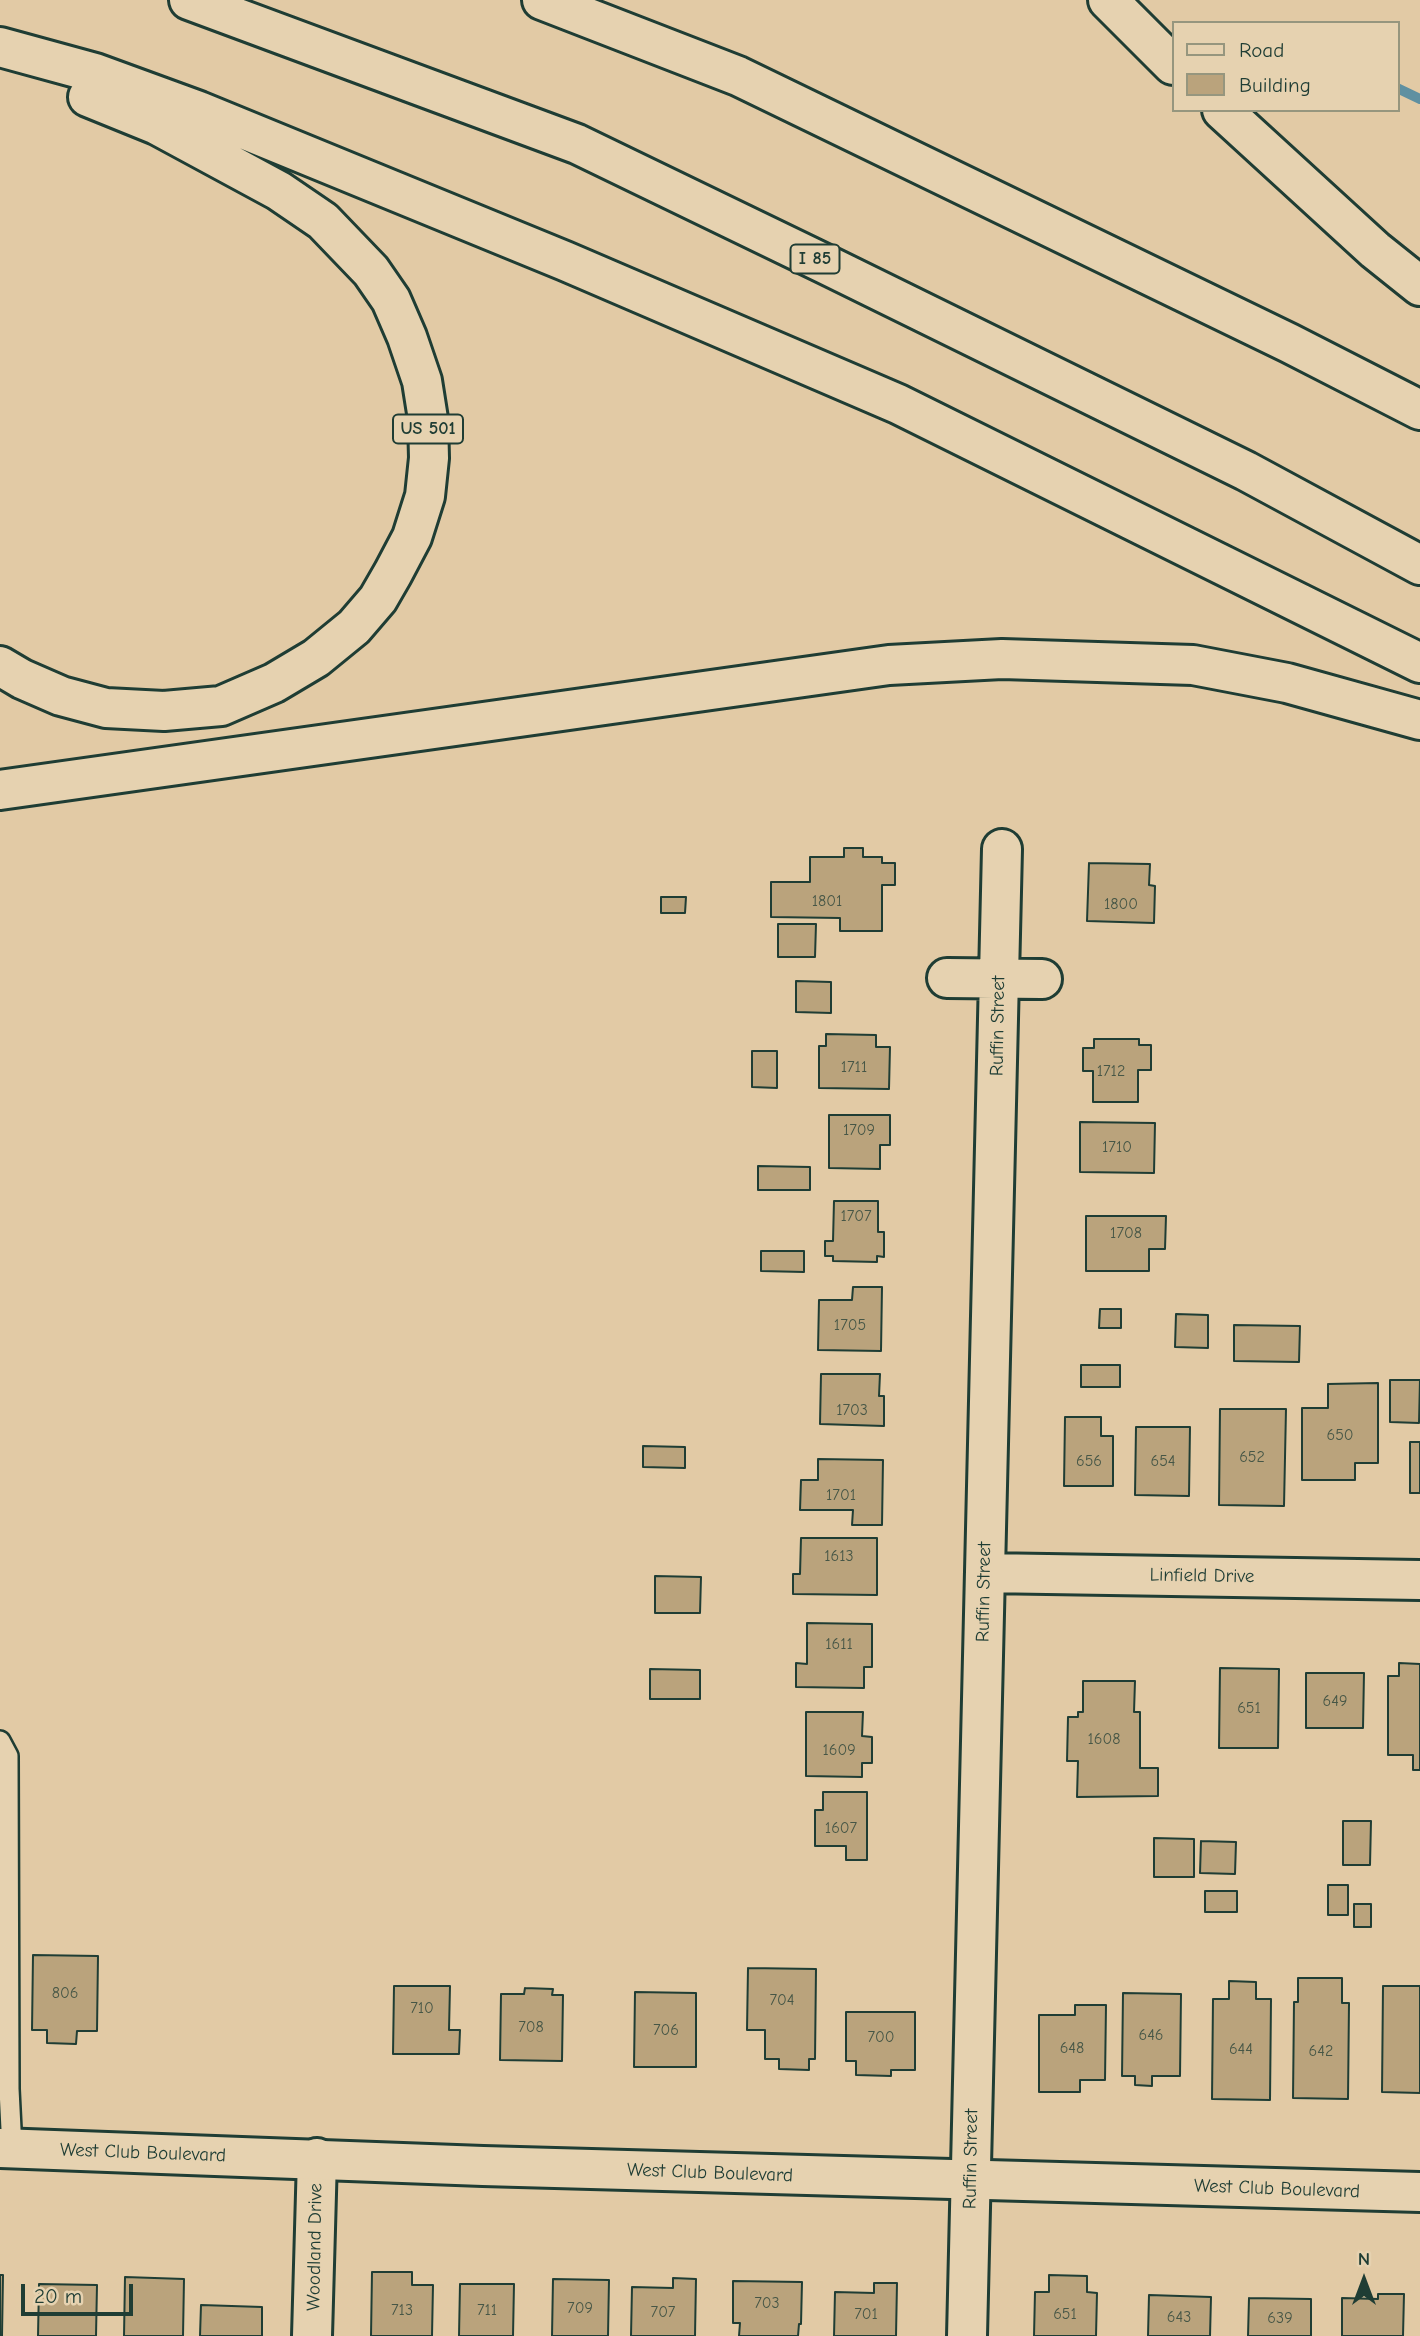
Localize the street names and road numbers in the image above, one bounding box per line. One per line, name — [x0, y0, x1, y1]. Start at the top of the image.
road number: I 85 — [790, 244, 840, 274]
road number: US 501 — [393, 414, 463, 444]
street label: Ruffin Street — [986, 976, 1010, 1076]
street label: Ruffin Street — [972, 1542, 996, 1642]
street label: Linfield Drive — [1149, 1564, 1255, 1588]
street label: Ruffin Street — [959, 2109, 983, 2209]
street label: West Club Boulevard — [60, 2139, 226, 2167]
street label: West Club Boulevard — [627, 2159, 793, 2187]
street label: West Club Boulevard — [1194, 2175, 1360, 2203]
street label: Woodland Drive — [302, 2183, 328, 2311]

